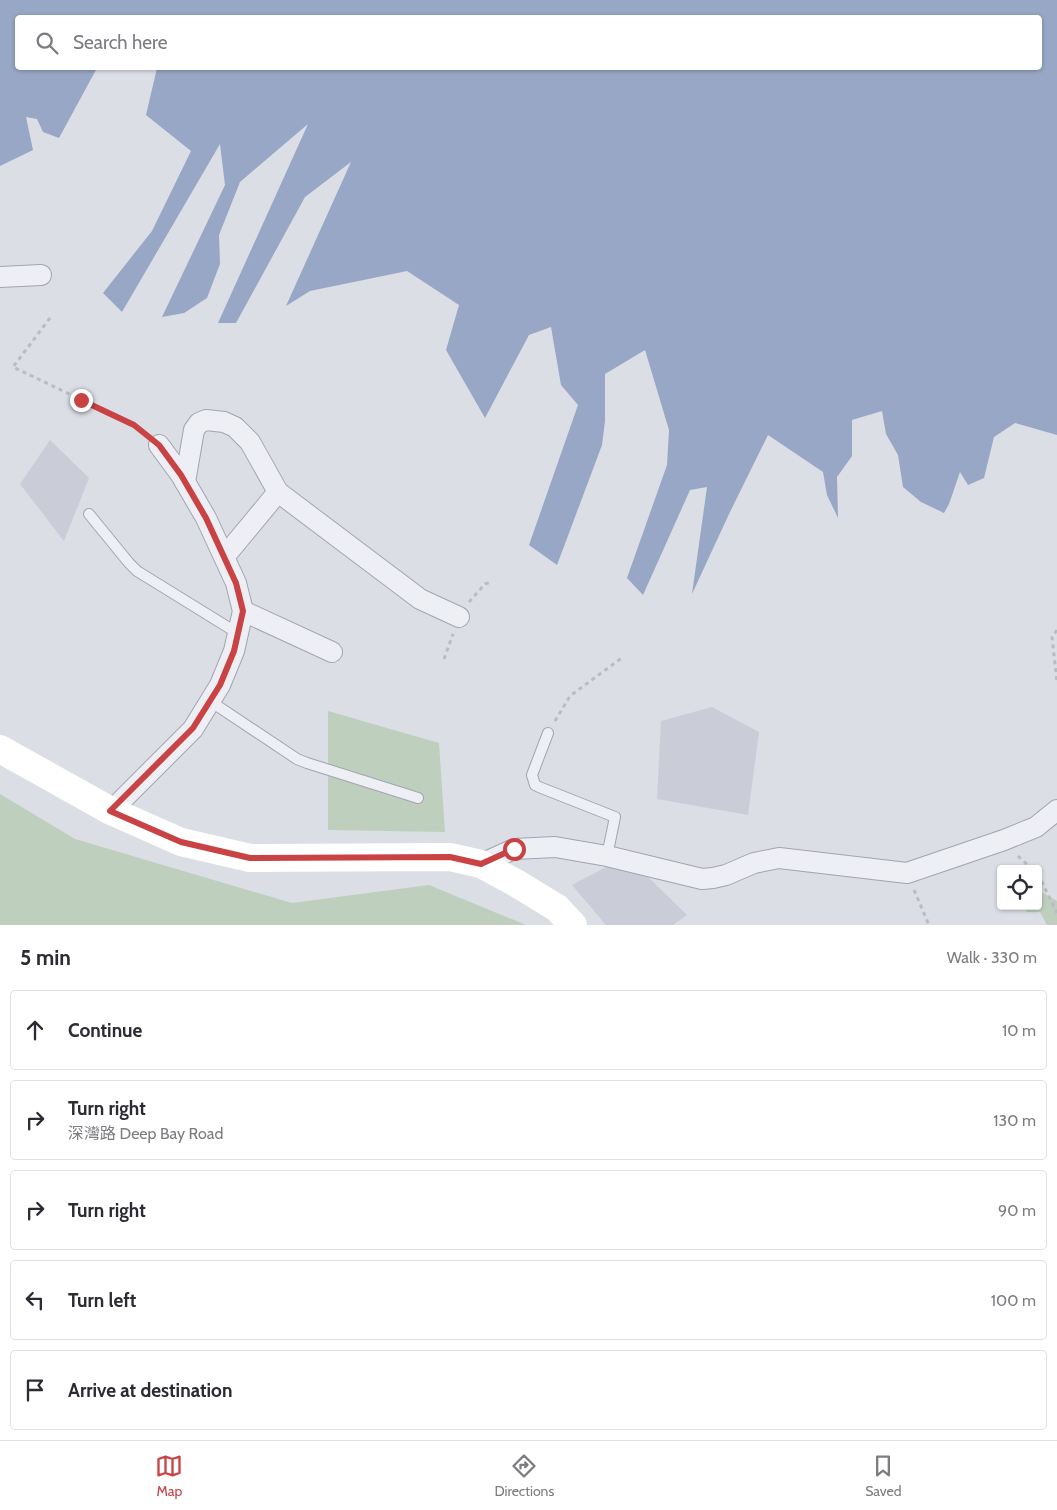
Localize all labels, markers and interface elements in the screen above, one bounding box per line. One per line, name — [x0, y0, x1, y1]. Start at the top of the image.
search box — [15, 15, 1042, 70]
icon: search — [33, 29, 61, 57]
text: Search here — [73, 31, 167, 54]
route end — [70, 389, 93, 412]
route start — [503, 838, 526, 861]
map controls — [997, 865, 1042, 910]
button: locate — [997, 865, 1042, 910]
text: 5 min — [20, 945, 71, 970]
text: Walk · 330 m — [947, 948, 1037, 967]
icon: ahead — [21, 1016, 49, 1044]
text: Continue — [68, 1019, 142, 1042]
text: 10 m — [1002, 1021, 1036, 1040]
text: Turn right — [68, 1097, 146, 1120]
icon: right — [21, 1106, 49, 1134]
text: 130 m — [993, 1111, 1036, 1130]
text: 深灣路 Deep Bay Road — [68, 1124, 223, 1143]
icon: right — [21, 1196, 49, 1224]
text: Turn right — [68, 1199, 146, 1222]
text: 90 m — [998, 1201, 1036, 1220]
icon: left — [21, 1286, 49, 1314]
text: Turn left — [68, 1289, 136, 1312]
text: 100 m — [991, 1291, 1036, 1310]
icon: arrive — [21, 1376, 49, 1404]
text: Arrive at destination — [68, 1379, 232, 1402]
tab: Map — [155, 1452, 183, 1500]
tab: Directions — [494, 1452, 554, 1500]
tab: Saved — [865, 1452, 902, 1500]

